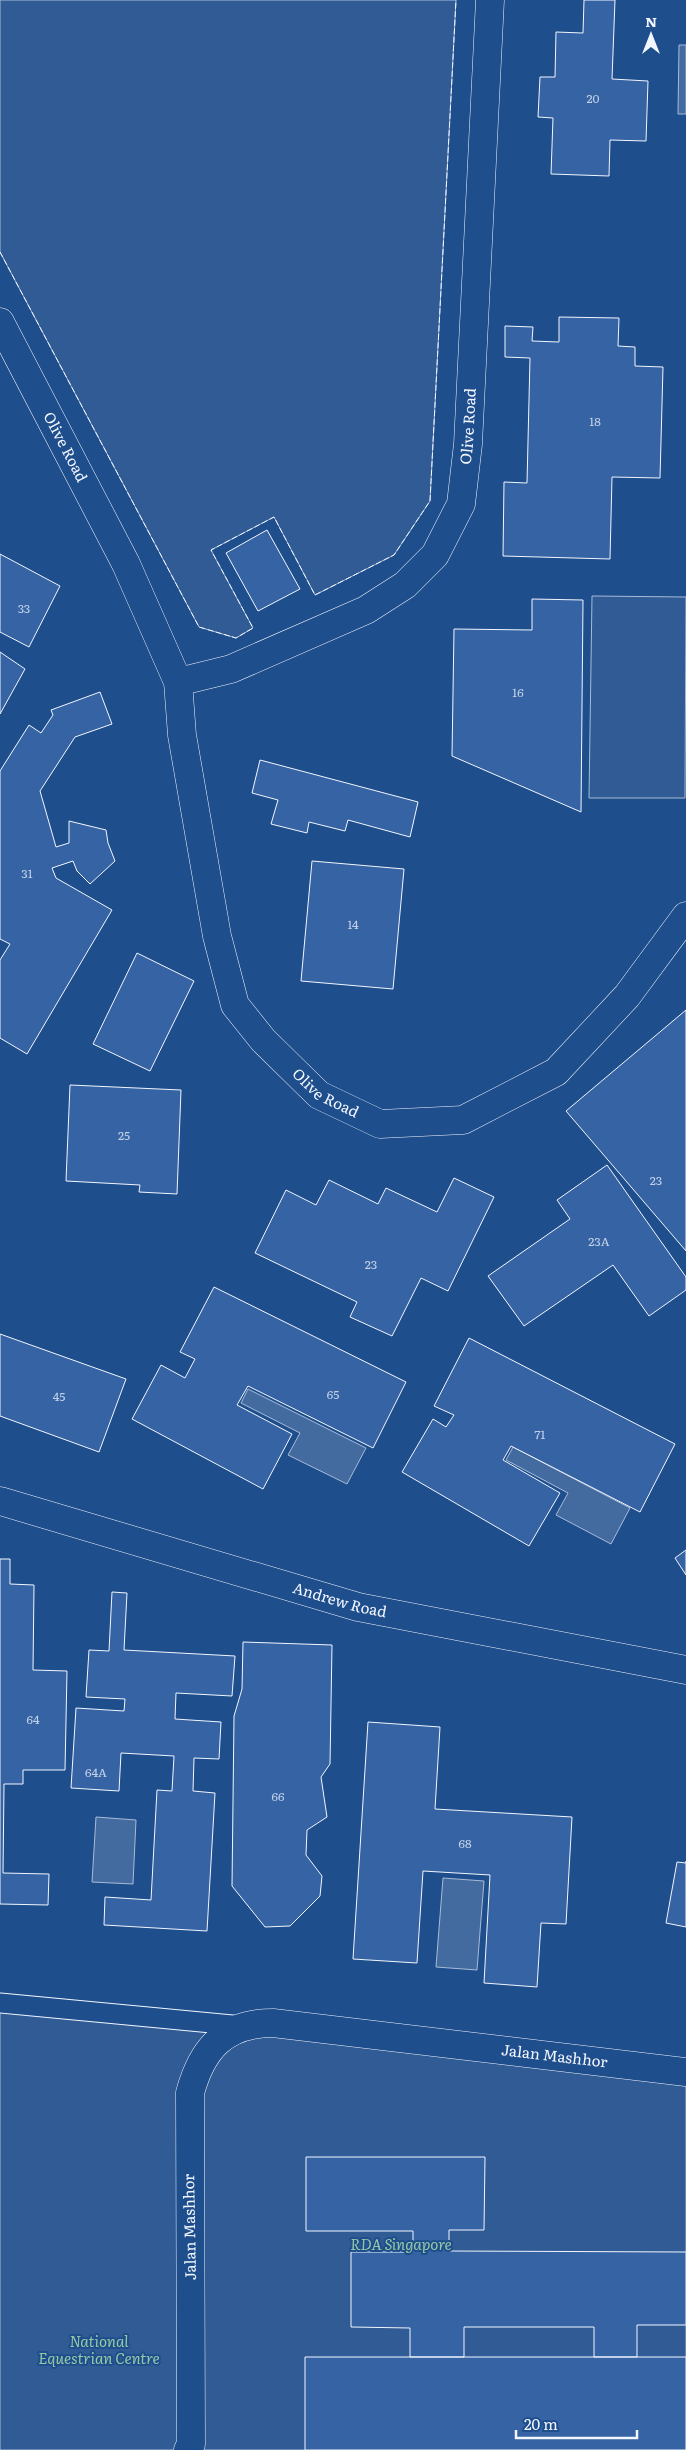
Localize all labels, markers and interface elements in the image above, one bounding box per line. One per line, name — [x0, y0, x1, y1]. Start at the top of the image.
north arrow — [626, 10, 676, 60]
text: N — [645, 11, 657, 31]
house number: 20 — [586, 89, 600, 107]
street label: Olive Road — [453, 387, 481, 466]
street label: Olive Road — [39, 407, 94, 486]
house number: 18 — [589, 412, 601, 430]
house number: 33 — [18, 599, 30, 617]
house number: 16 — [512, 683, 524, 701]
house number: 31 — [21, 864, 33, 882]
house number: 14 — [347, 915, 359, 933]
street label: Olive Road — [288, 1062, 363, 1122]
house number: 25 — [118, 1126, 130, 1144]
house number: 23 — [650, 1171, 662, 1189]
house number: 23A — [588, 1232, 610, 1250]
house number: 23 — [365, 1255, 377, 1273]
house number: 65 — [327, 1385, 339, 1403]
house number: 45 — [53, 1387, 65, 1405]
house number: 71 — [535, 1425, 546, 1443]
street label: Andrew Road — [290, 1575, 389, 1622]
house number: 64 — [26, 1710, 40, 1728]
house number: 64A — [85, 1763, 107, 1781]
house number: 66 — [272, 1787, 285, 1805]
house number: 68 — [458, 1834, 472, 1852]
street label: Jalan Mashhor — [500, 2037, 609, 2073]
street label: Jalan Mashhor — [176, 2173, 201, 2281]
park label: RDA Singapore — [350, 2232, 452, 2255]
park label: National Equestrian Centre — [38, 2329, 160, 2369]
scale bar — [516, 2408, 637, 2440]
text: 20 m — [524, 2412, 558, 2435]

